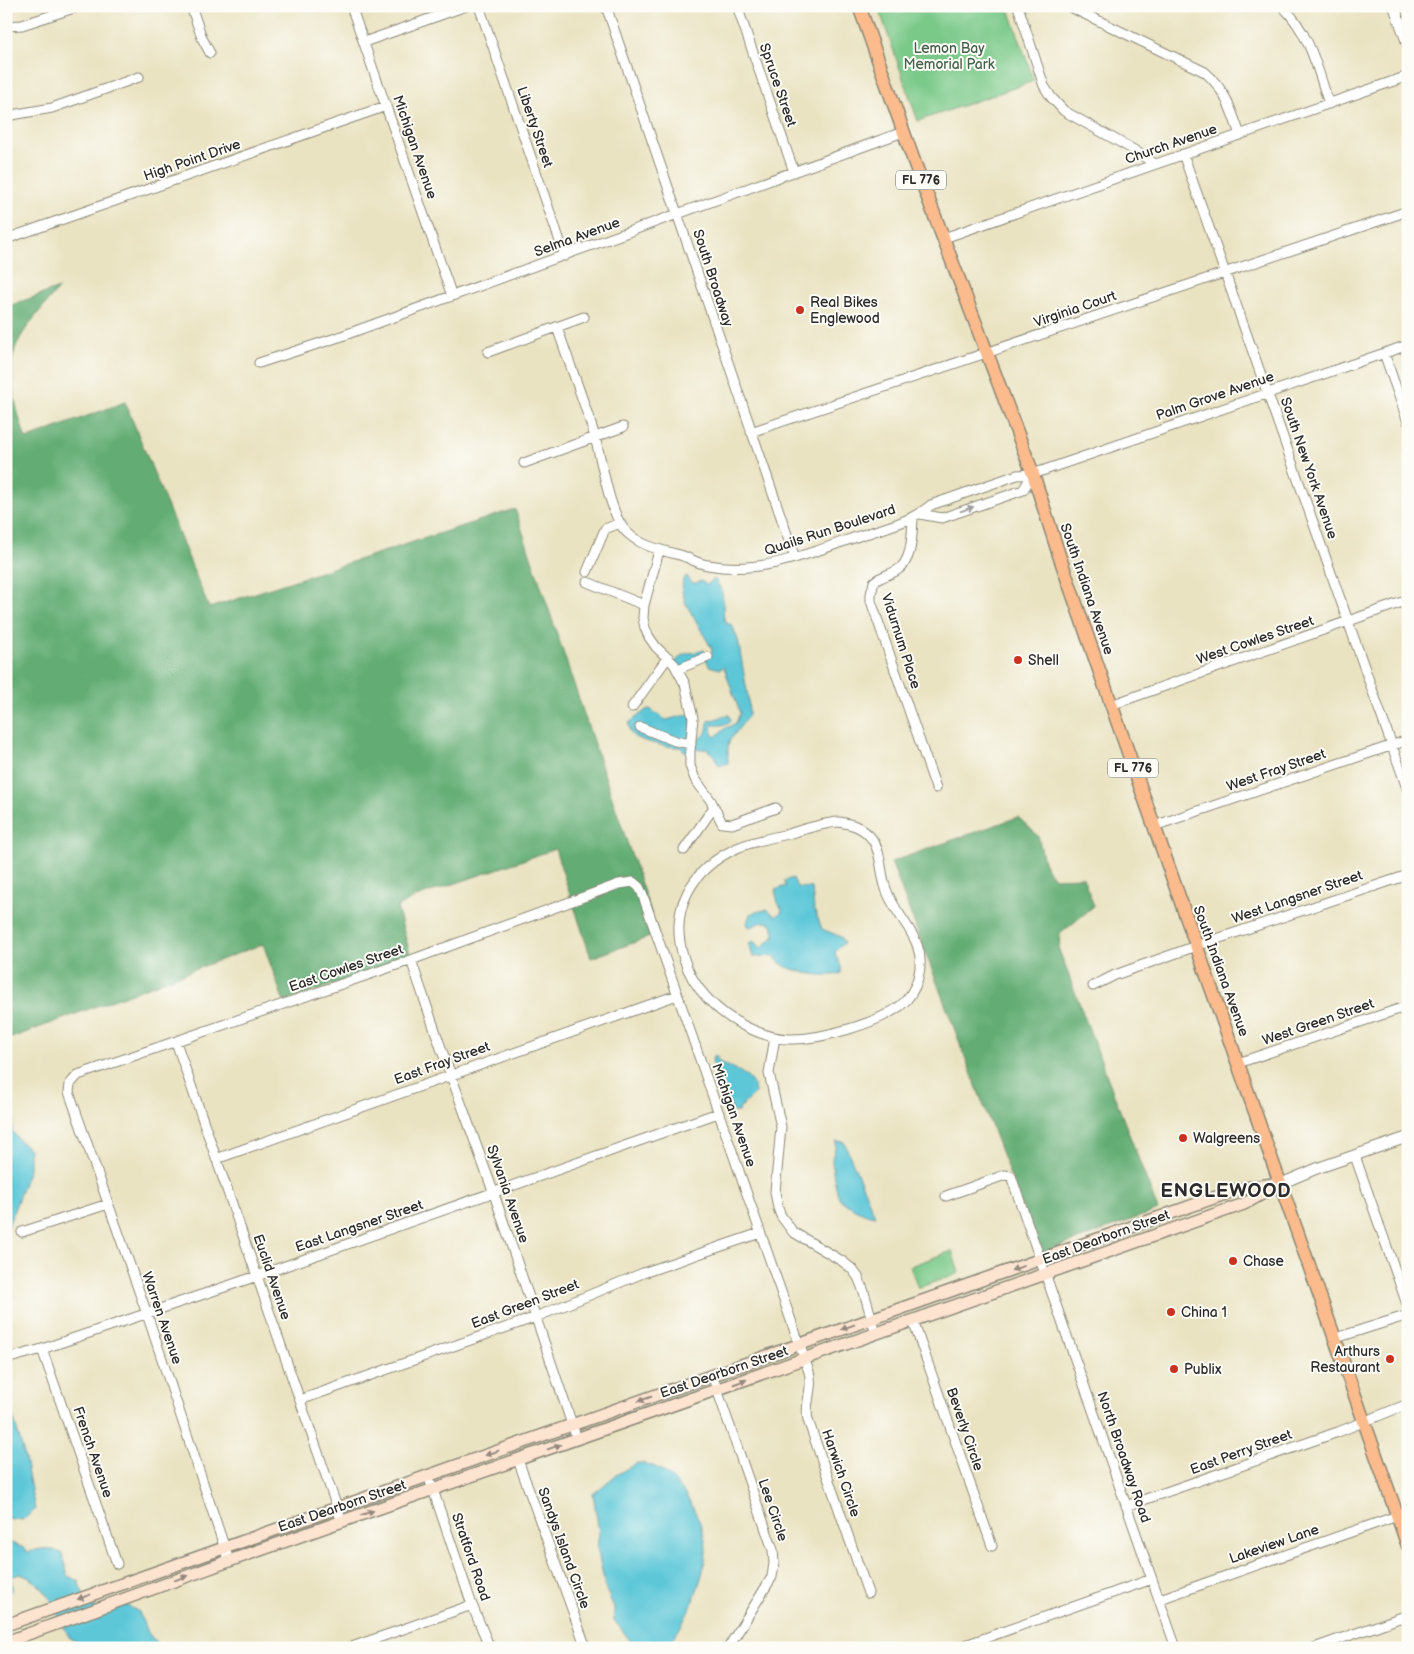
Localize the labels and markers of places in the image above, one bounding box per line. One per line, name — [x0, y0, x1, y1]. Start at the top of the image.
place label: Real Bikes Englewood — [810, 294, 880, 327]
marker: Real Bikes Englewood — [794, 304, 806, 316]
place label: Shell — [1028, 652, 1059, 669]
marker: Shell — [1012, 654, 1024, 666]
place label: Walgreens — [1193, 1130, 1260, 1147]
marker: Walgreens — [1177, 1132, 1189, 1144]
place label: Chase — [1243, 1253, 1284, 1270]
marker: Chase — [1227, 1255, 1239, 1267]
place label: China 1 — [1181, 1304, 1227, 1321]
marker: China 1 — [1165, 1306, 1177, 1318]
place label: Arthurs Restaurant — [1310, 1343, 1381, 1376]
marker: Arthurs Restaurant — [1384, 1353, 1396, 1365]
place label: Publix — [1184, 1361, 1222, 1378]
marker: Publix — [1168, 1363, 1180, 1375]

